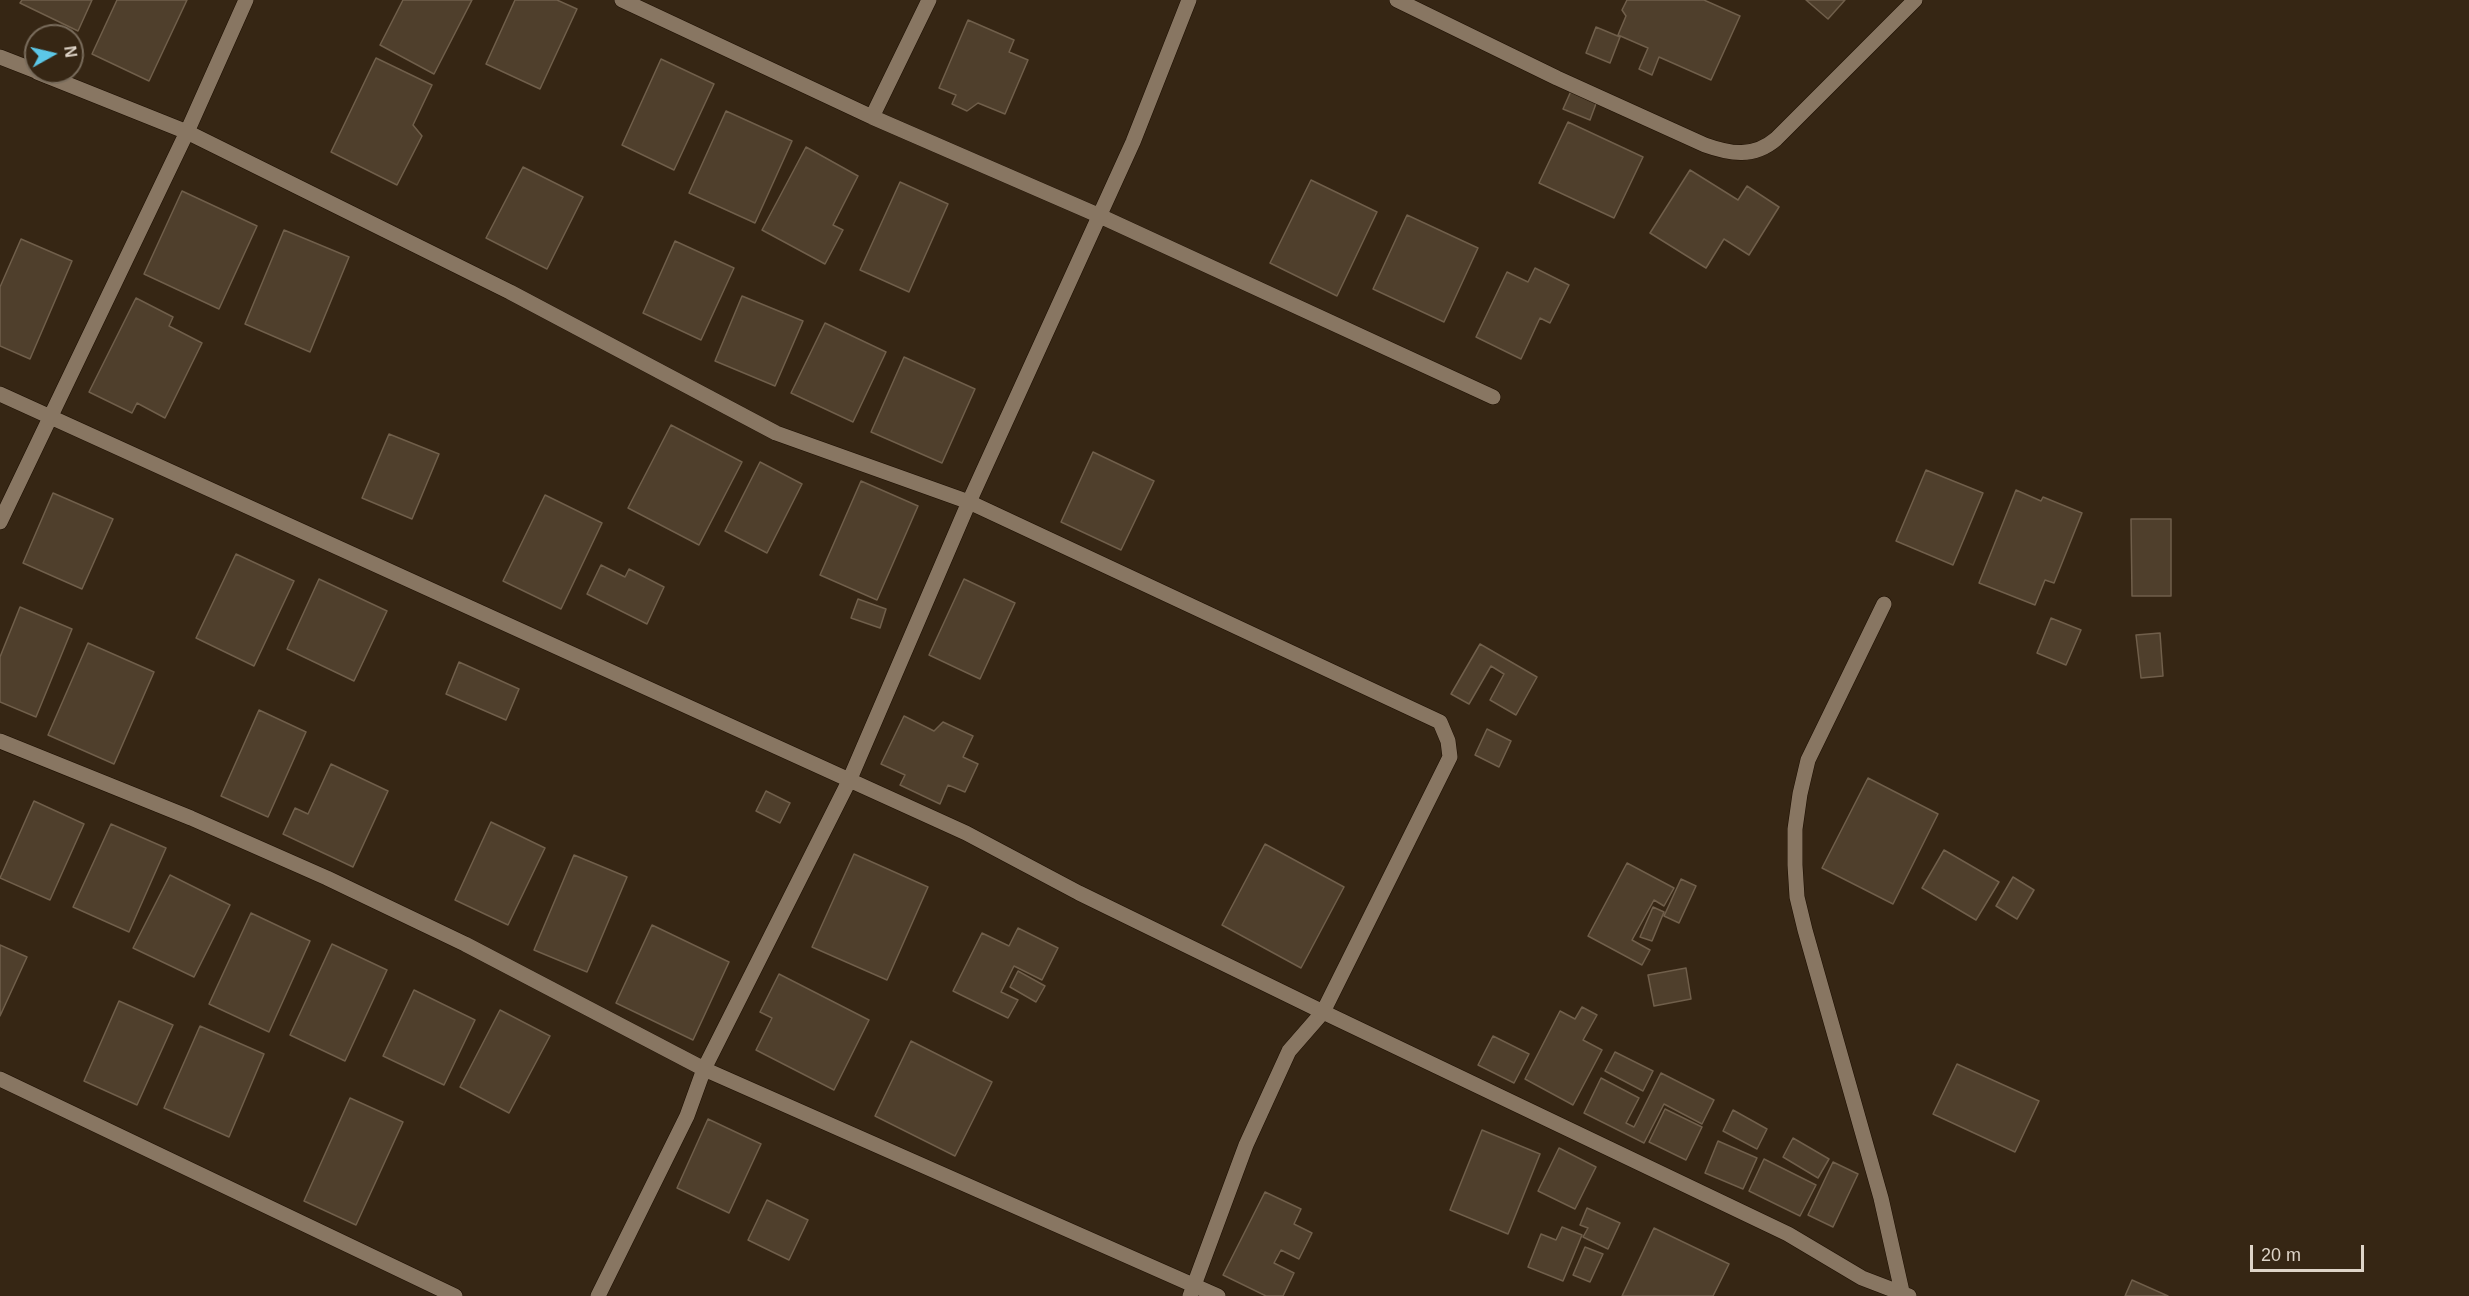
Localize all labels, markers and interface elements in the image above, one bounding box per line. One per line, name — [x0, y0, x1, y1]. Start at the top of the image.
north arrow — [24, 24, 84, 84]
text: N — [61, 45, 80, 59]
scale bar — [2253, 1233, 2367, 1271]
text: 20 m — [2261, 1245, 2301, 1265]

